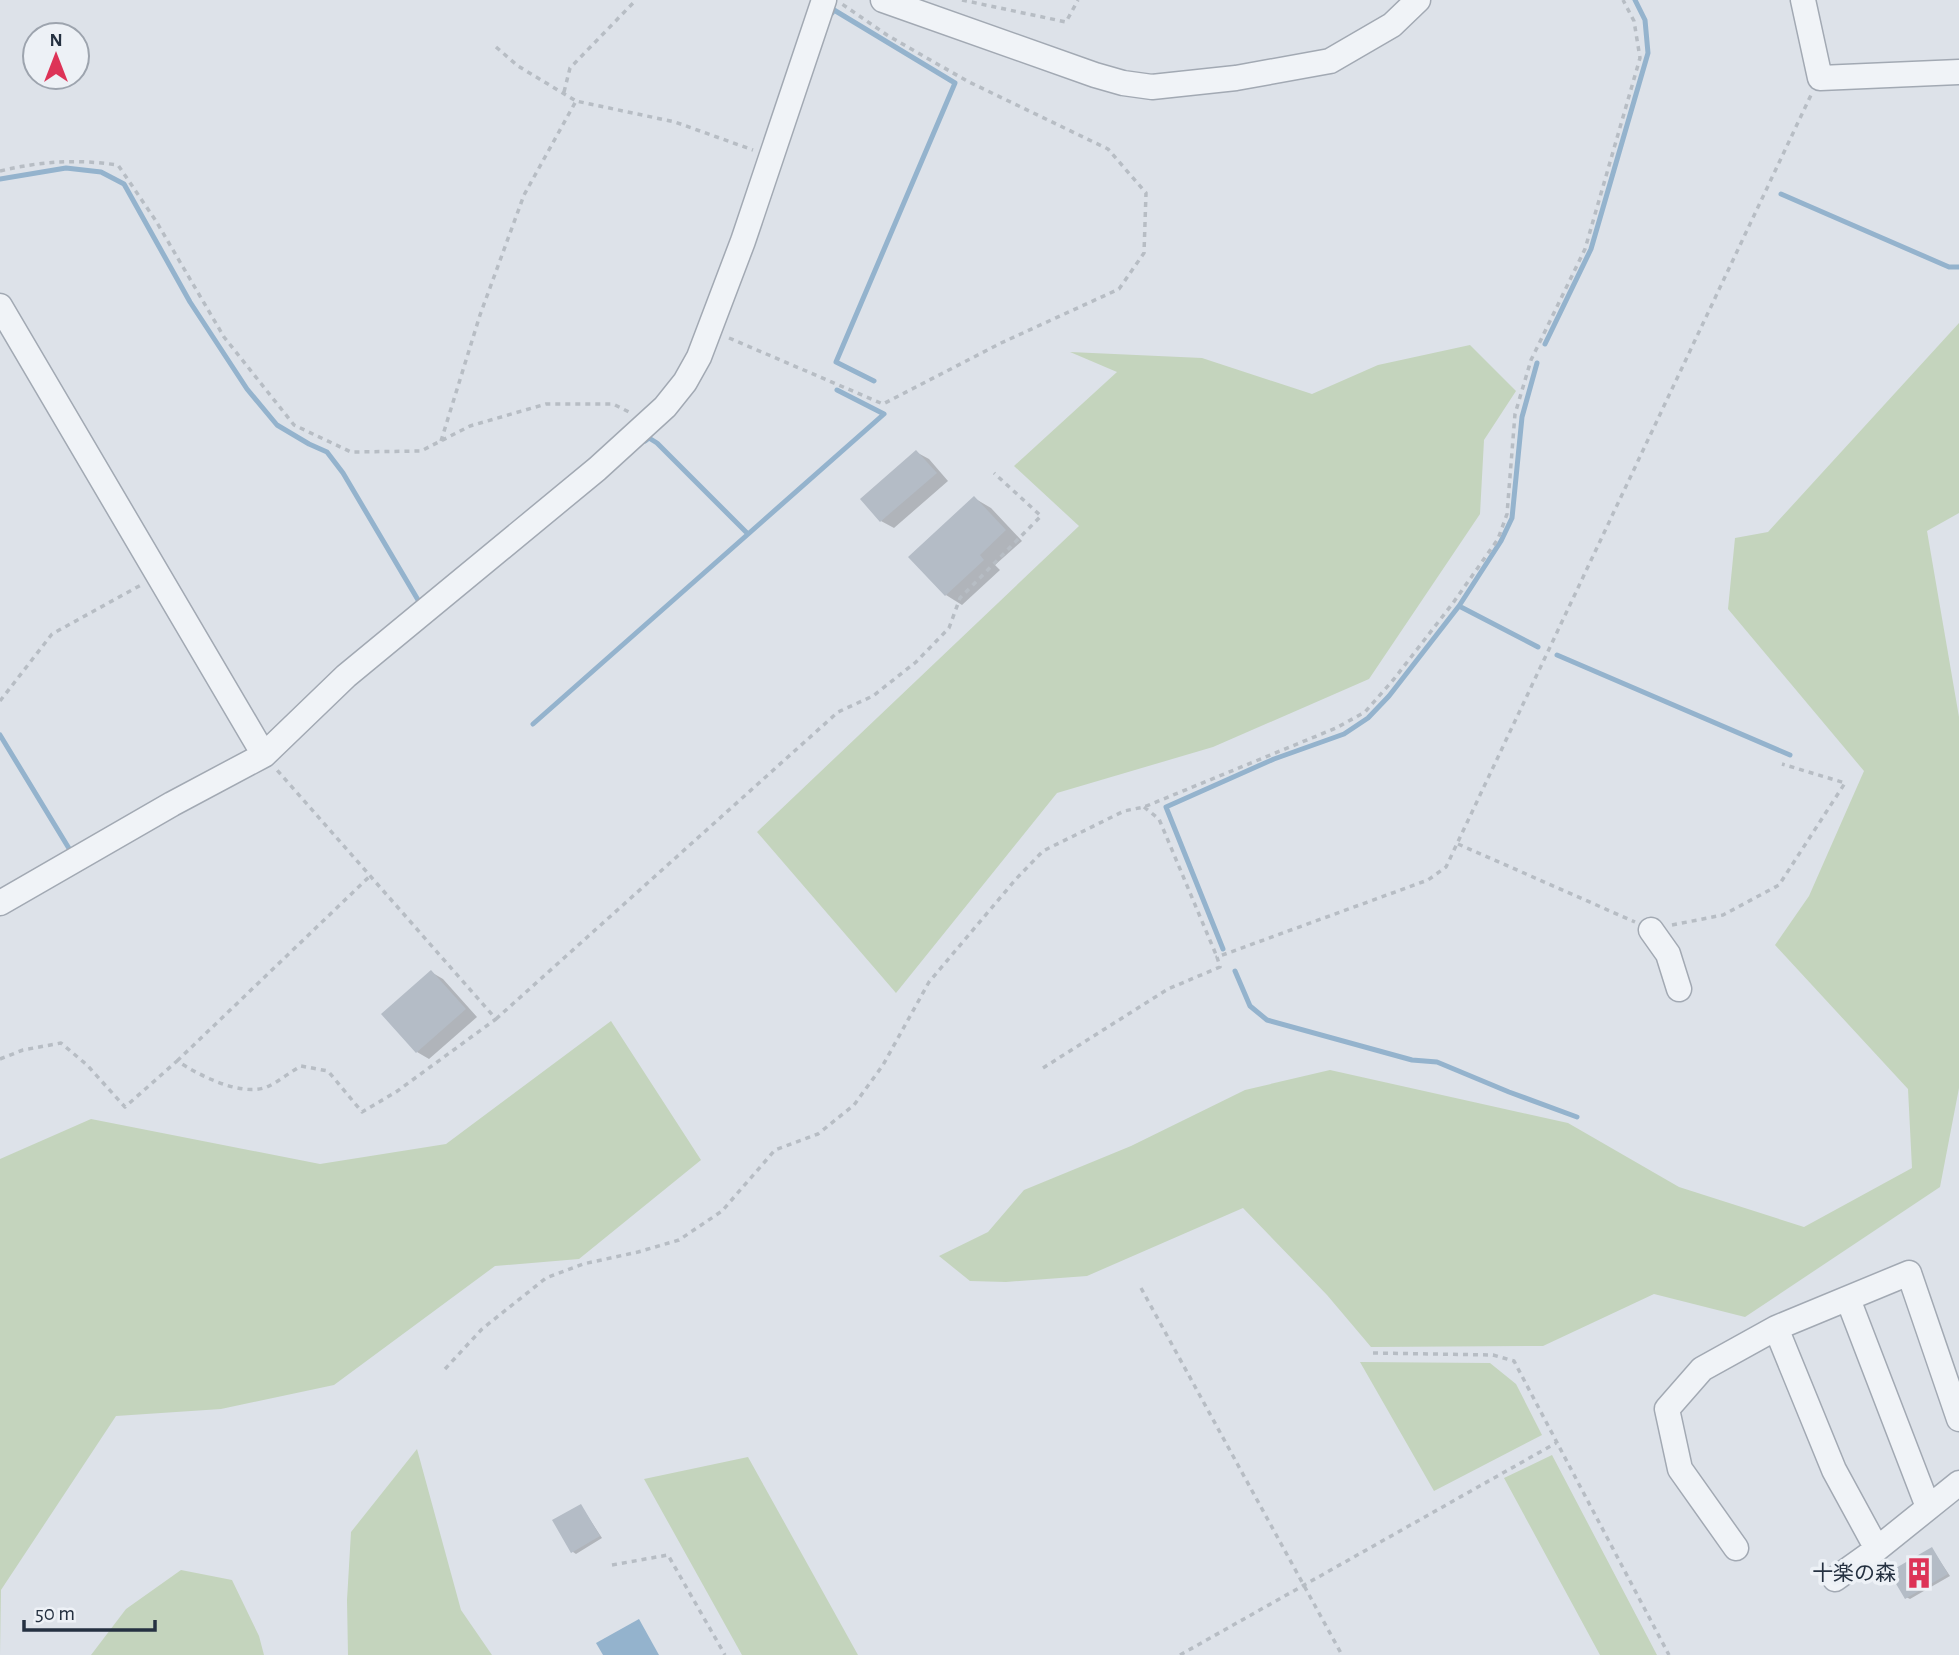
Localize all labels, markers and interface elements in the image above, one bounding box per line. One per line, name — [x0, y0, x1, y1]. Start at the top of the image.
north arrow — [21, 21, 91, 91]
text: N — [49, 31, 63, 50]
building icon: 十楽の森 — [1902, 1556, 1936, 1590]
place label: 十楽の森 — [1812, 1562, 1896, 1584]
scale bar — [24, 1588, 156, 1632]
text: 50 m — [35, 1603, 75, 1624]

